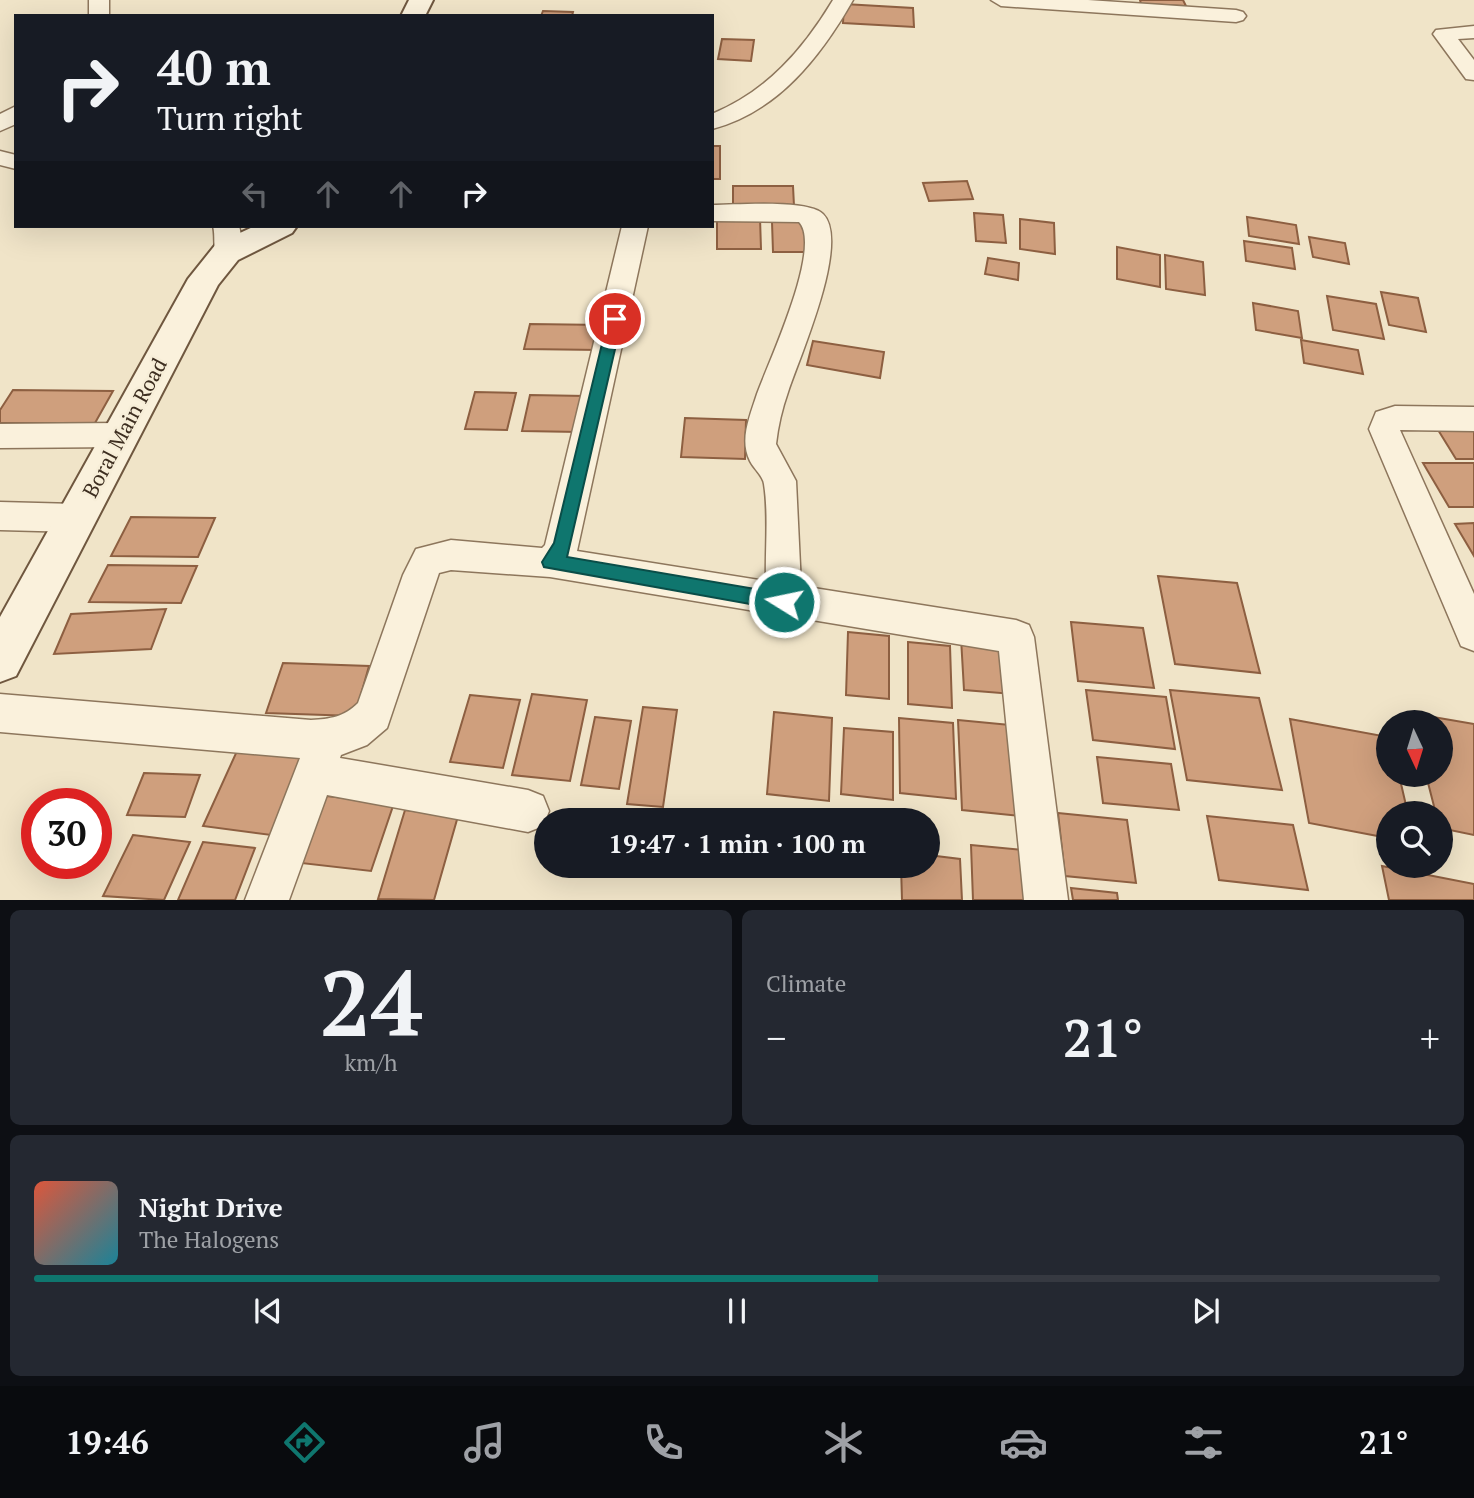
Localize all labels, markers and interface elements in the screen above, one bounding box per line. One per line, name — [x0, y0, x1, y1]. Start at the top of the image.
text: 40 m — [157, 34, 271, 99]
icon: right — [42, 42, 133, 133]
text: Turn right — [157, 97, 303, 139]
icon: left — [236, 175, 274, 213]
icon: ahead — [309, 175, 347, 213]
icon: ahead — [382, 175, 420, 213]
icon: right — [455, 175, 493, 213]
pin — [585, 289, 645, 349]
icon: arrive — [596, 300, 634, 338]
street label: Boral Main Road — [76, 353, 173, 502]
position arrow — [747, 565, 821, 639]
north arrow — [1376, 710, 1452, 788]
map controls — [1376, 710, 1453, 878]
speed limit sign: 30 — [21, 788, 112, 879]
button: search — [1376, 801, 1453, 878]
text: 19:47 · 1 min · 100 m — [608, 826, 866, 860]
text: 24 — [320, 941, 422, 1062]
text: Climate — [766, 968, 846, 999]
text: 21° — [1063, 1003, 1143, 1072]
text: − — [766, 1013, 786, 1063]
text: + — [1420, 1013, 1440, 1063]
text: km/h — [344, 1047, 398, 1078]
text: Night Drive — [139, 1190, 283, 1224]
text: The Halogens — [139, 1224, 279, 1255]
icon: previous — [249, 1292, 287, 1330]
icon: pause — [718, 1292, 756, 1330]
icon: next — [1187, 1292, 1225, 1330]
icon: directions — [280, 1418, 329, 1467]
icon: music — [460, 1418, 509, 1467]
icon: phone — [639, 1418, 688, 1467]
icon: climate — [819, 1418, 868, 1467]
icon: car — [999, 1418, 1048, 1467]
icon: filters — [1179, 1418, 1228, 1467]
text: 19:46 — [65, 1421, 149, 1463]
text: 21° — [1359, 1421, 1408, 1463]

